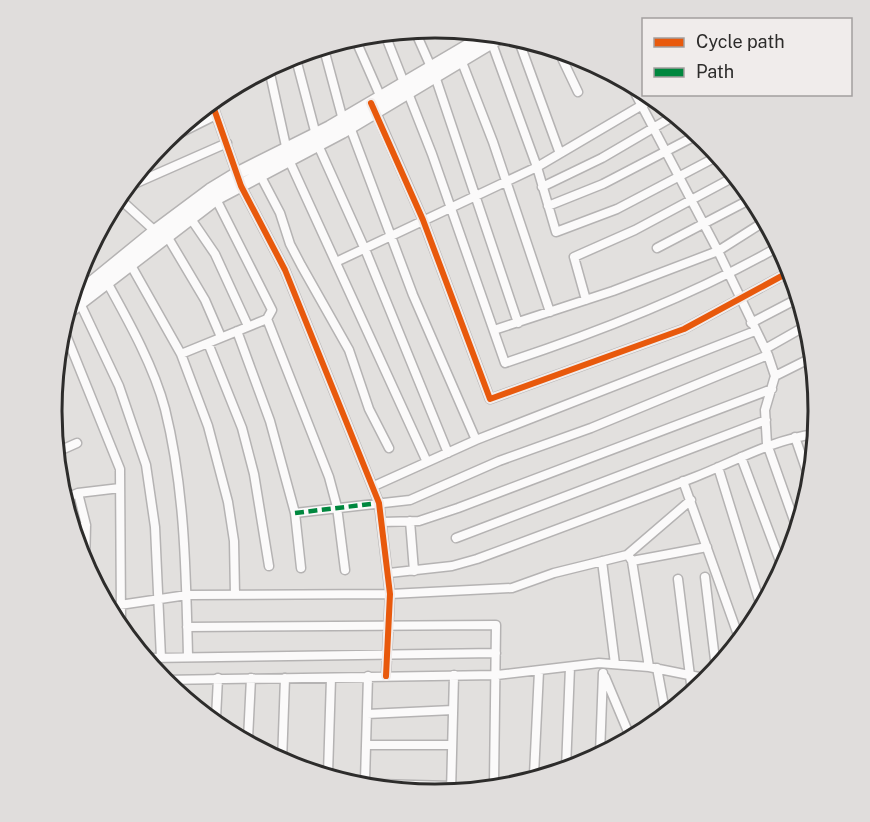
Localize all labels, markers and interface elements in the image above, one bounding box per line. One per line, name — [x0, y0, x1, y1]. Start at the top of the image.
legend — [642, 18, 852, 96]
text: Cycle path — [696, 31, 785, 52]
text: Path — [696, 61, 734, 82]

